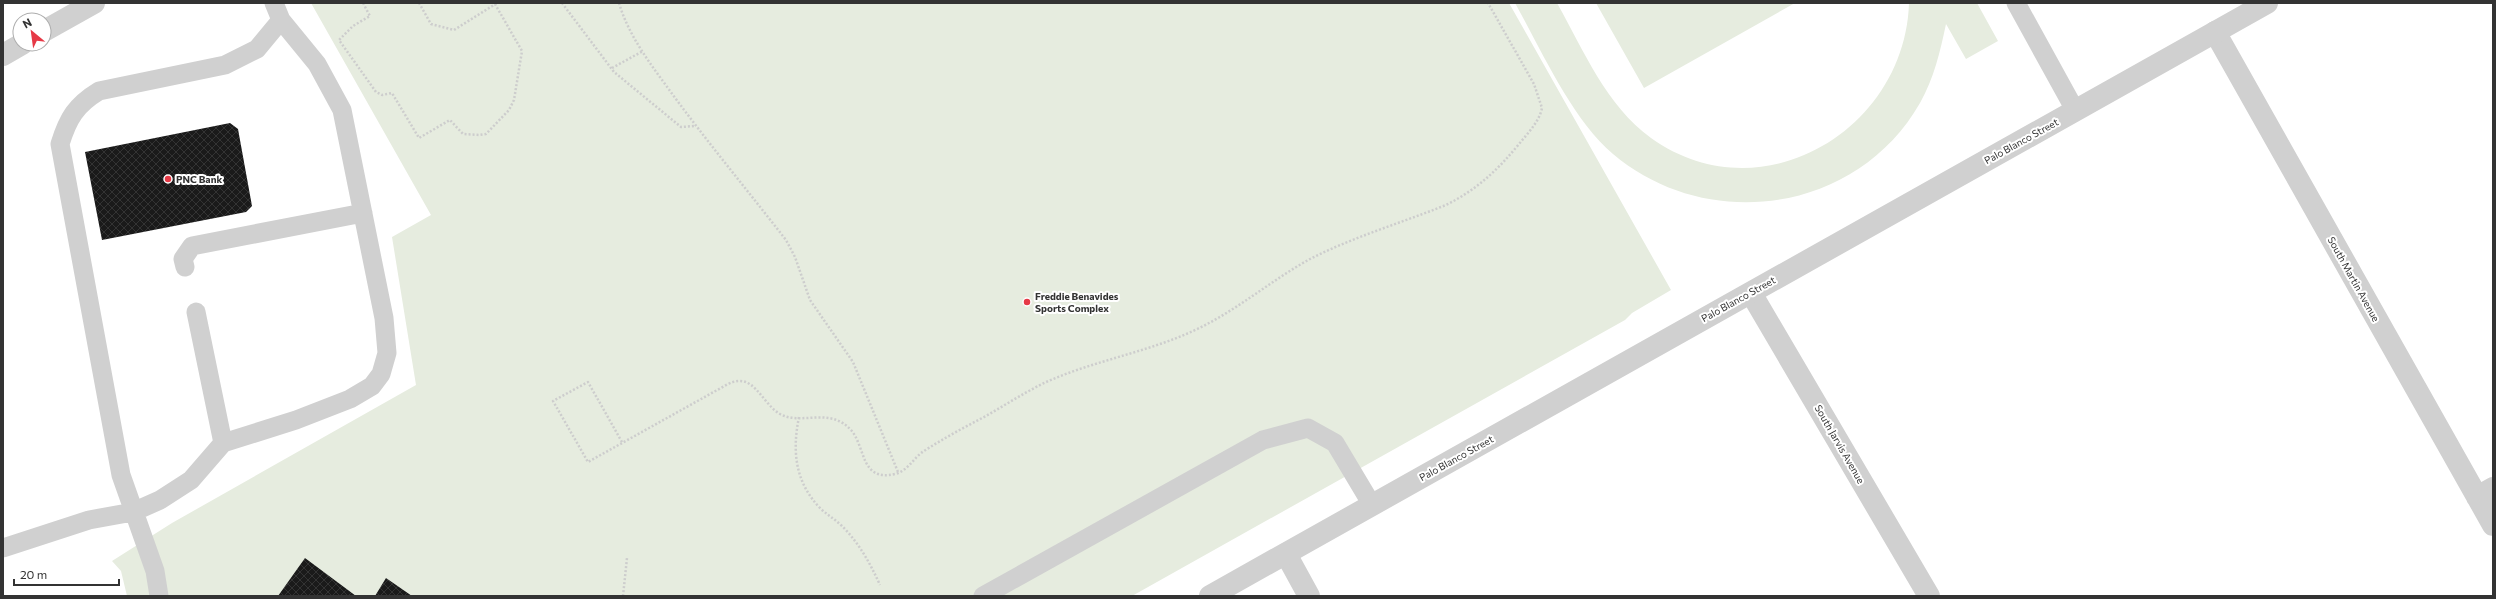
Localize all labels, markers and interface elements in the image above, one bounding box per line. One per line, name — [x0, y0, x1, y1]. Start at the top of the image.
north arrow — [12, 12, 52, 52]
text: N — [20, 15, 34, 31]
street label: Palo Blanco Street — [1982, 116, 2060, 166]
place label: PNC Bank — [176, 173, 222, 185]
marker: PNC Bank — [163, 174, 173, 184]
street label: South Martin Avenue — [2326, 234, 2382, 324]
street label: Palo Blanco Street — [1699, 274, 1777, 324]
place label: Freddie Benavides Sports Complex — [1035, 290, 1119, 314]
marker: Freddie Benavides Sports Complex — [1022, 297, 1032, 307]
street label: South Jarvis Avenue — [1813, 403, 1867, 485]
street label: Palo Blanco Street — [1417, 433, 1495, 483]
scale bar — [14, 561, 119, 587]
text: 20 m — [20, 567, 47, 581]

